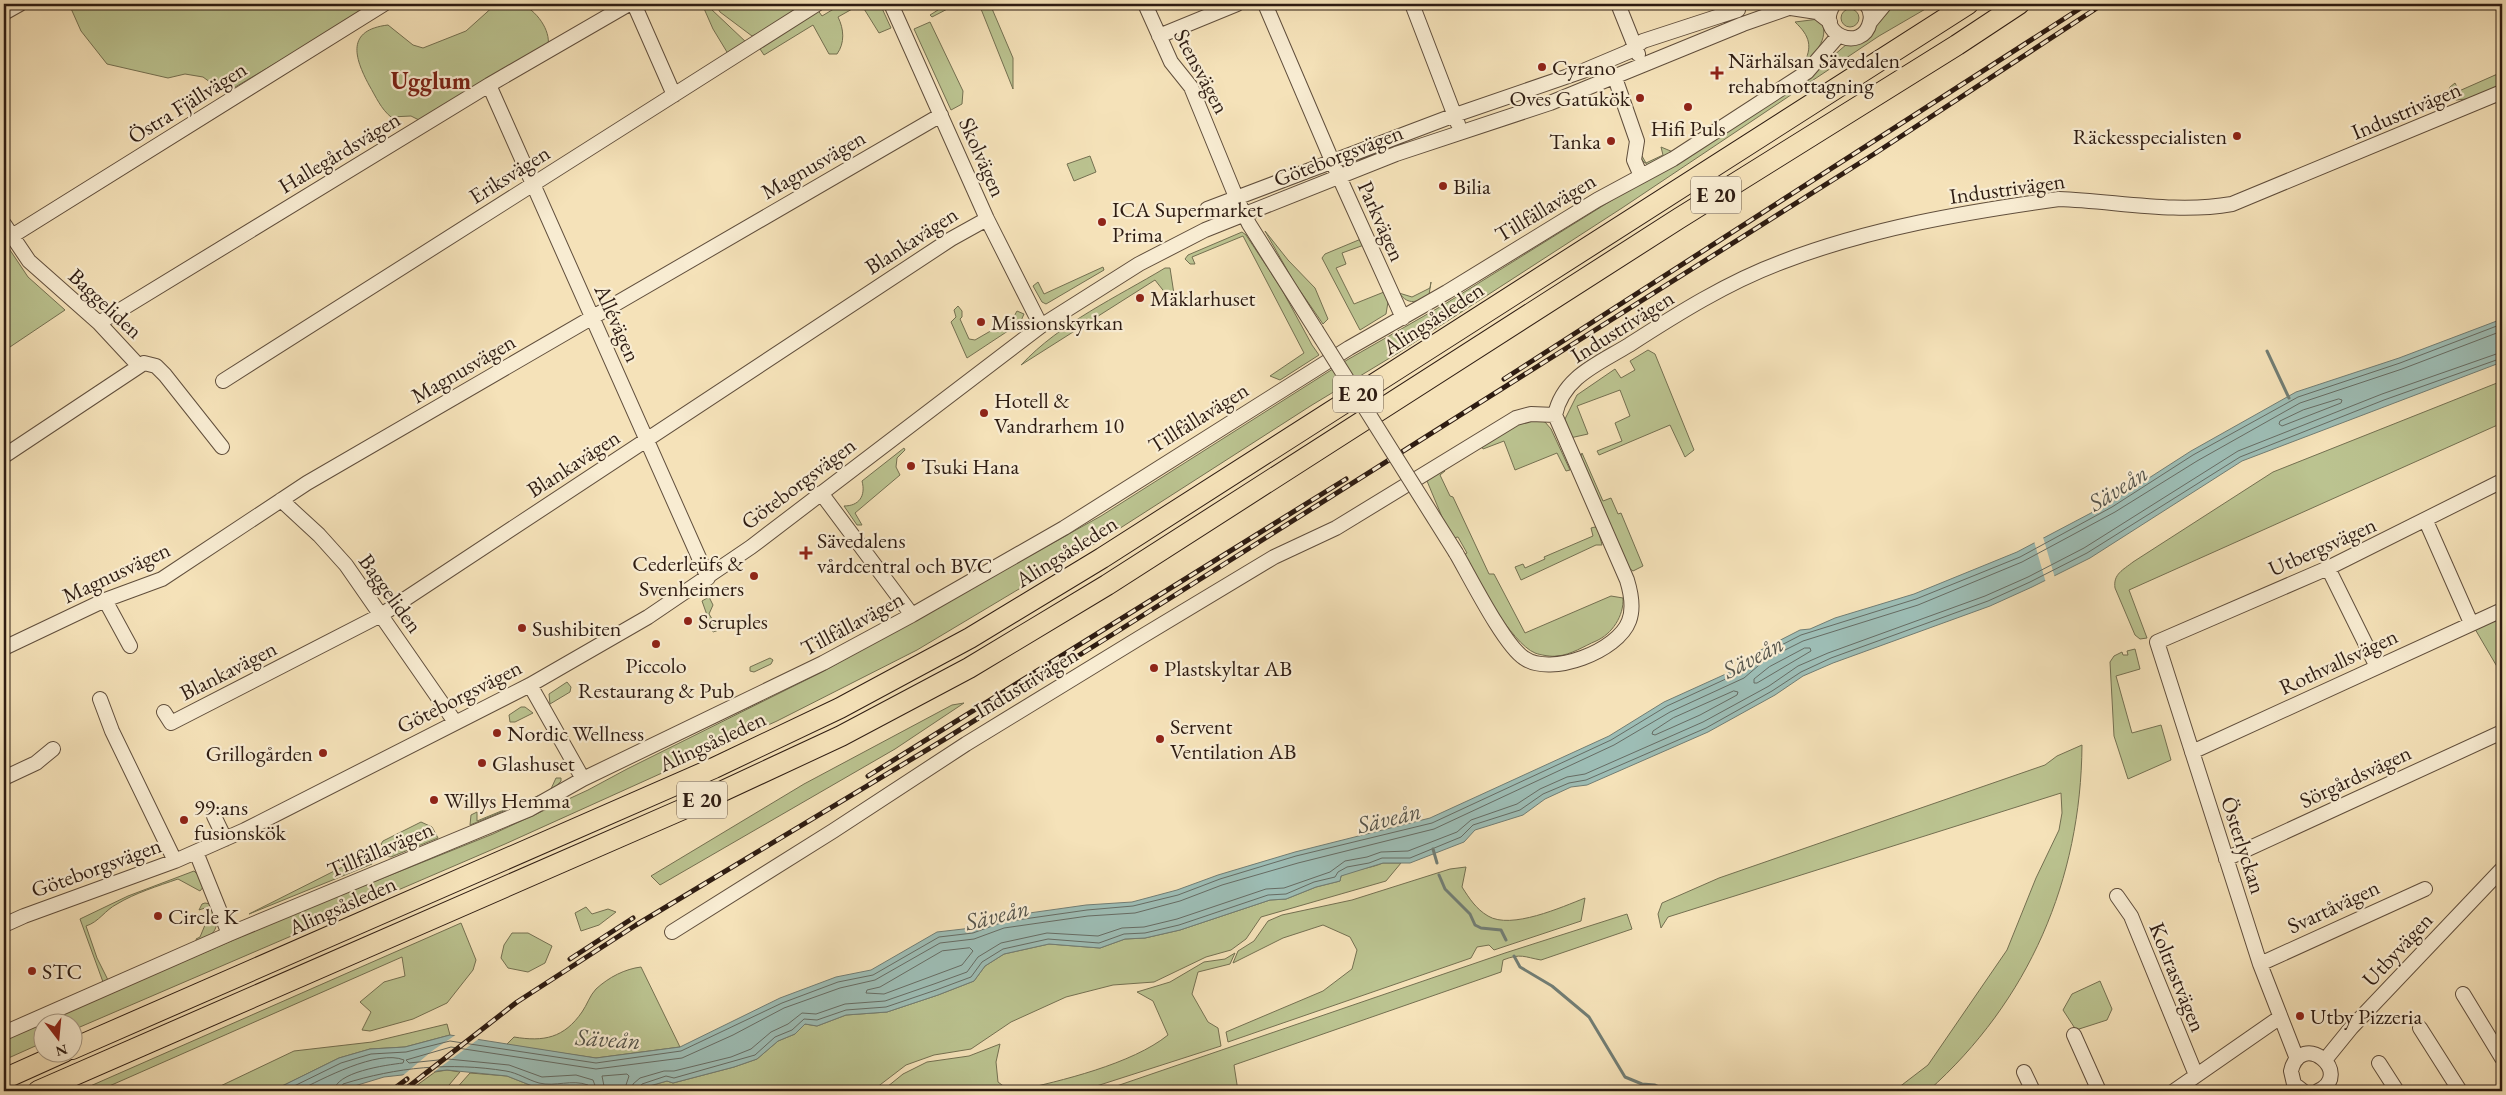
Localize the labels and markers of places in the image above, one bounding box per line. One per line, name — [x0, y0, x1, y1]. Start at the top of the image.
place label: Närhälsan Sävedalen rehabmottagning — [1728, 46, 1901, 100]
place label: Cyrano — [1552, 53, 1616, 82]
marker: Cyrano — [1536, 61, 1548, 73]
marker: Närhälsan Sävedalen rehabmottagning — [1710, 66, 1724, 80]
place label: Oves Gatukök — [1510, 84, 1631, 113]
marker: Oves Gatukök — [1634, 92, 1646, 104]
marker: Hifi Puls — [1682, 101, 1694, 113]
place label: Hifi Puls — [1650, 114, 1726, 143]
place label: Räckesspecialisten — [2073, 122, 2227, 151]
place label: Tanka — [1549, 127, 1601, 156]
marker: Räckesspecialisten — [2231, 130, 2243, 142]
marker: Tanka — [1605, 135, 1617, 147]
place label: Bilia — [1453, 172, 1491, 201]
marker: Bilia — [1437, 180, 1449, 192]
place label: ICA Supermarket Prima — [1112, 195, 1263, 249]
marker: ICA Supermarket Prima — [1096, 216, 1108, 228]
place label: Mäklarhuset — [1150, 284, 1255, 313]
marker: Mäklarhuset — [1134, 292, 1146, 304]
place label: Missionskyrkan — [991, 308, 1124, 337]
marker: Missionskyrkan — [975, 316, 987, 328]
place label: Hotell & Vandrarhem 10 — [994, 386, 1125, 440]
marker: Hotell & Vandrarhem 10 — [978, 407, 990, 419]
place label: Tsuki Hana — [921, 452, 1020, 481]
marker: Tsuki Hana — [905, 460, 917, 472]
place label: Sävedalens vårdcentral och BVC — [817, 526, 992, 580]
marker: Sävedalens vårdcentral och BVC — [799, 546, 813, 560]
place label: Cederleüfs & Svenheimers — [632, 549, 744, 603]
marker: Cederleüfs & Svenheimers — [748, 570, 760, 582]
place label: Scruples — [698, 607, 768, 636]
place label: Sushibiten — [532, 614, 622, 643]
marker: Scruples — [682, 615, 694, 627]
marker: Sushibiten — [516, 622, 528, 634]
marker: Piccolo Restaurang & Pub — [650, 638, 662, 650]
place label: Piccolo Restaurang & Pub — [578, 651, 734, 705]
place label: Plastskyltar AB — [1164, 654, 1292, 683]
marker: Plastskyltar AB — [1148, 662, 1160, 674]
place label: Servent Ventilation AB — [1170, 712, 1297, 766]
place label: Nordic Wellness — [507, 719, 644, 748]
marker: Nordic Wellness — [491, 727, 503, 739]
marker: Servent Ventilation AB — [1154, 733, 1166, 745]
place label: Grillogården — [206, 739, 313, 768]
marker: Grillogården — [317, 747, 329, 759]
place label: Glashuset — [492, 749, 575, 778]
marker: Glashuset — [476, 757, 488, 769]
place label: Willys Hemma — [444, 786, 570, 815]
place label: 99:ans fusionskök — [194, 793, 287, 847]
marker: Willys Hemma — [428, 794, 440, 806]
marker: 99:ans fusionskök — [178, 814, 190, 826]
place label: Circle K — [168, 902, 240, 931]
marker: Circle K — [152, 910, 164, 922]
place label: STC — [42, 957, 82, 986]
marker: STC — [26, 965, 38, 977]
place label: Utby Pizzeria — [2310, 1002, 2422, 1031]
marker: Utby Pizzeria — [2294, 1010, 2306, 1022]

